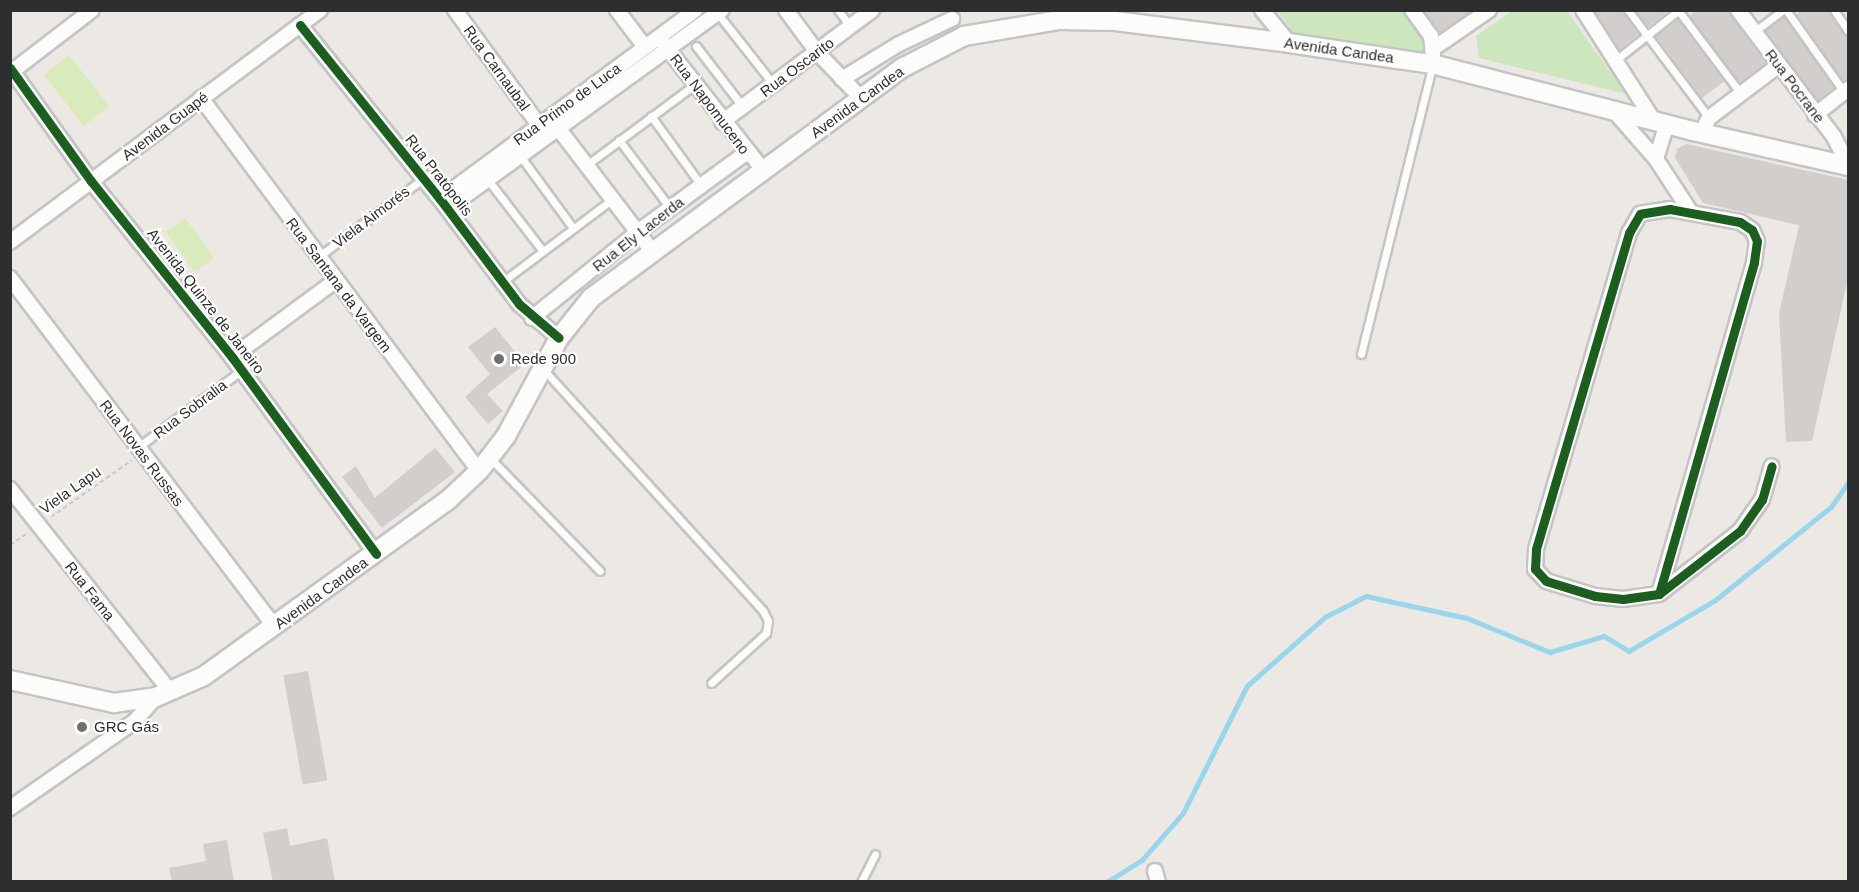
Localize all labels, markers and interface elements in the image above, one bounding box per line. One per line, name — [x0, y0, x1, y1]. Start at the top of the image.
street label: Rua Carnaubal — [460, 22, 534, 114]
street label: Rua Oscarito — [757, 33, 837, 101]
street label: Avenida Candea — [1283, 33, 1395, 67]
street label: Rua Pocrane — [1761, 46, 1829, 126]
street label: Rua Napomuceno — [666, 50, 754, 158]
street label: Rua Primo de Luca — [510, 59, 624, 149]
street label: Avenida Candea — [807, 62, 907, 142]
street label: Avenida Guapé — [118, 88, 212, 164]
street label: Rua Pratópolis — [402, 131, 476, 219]
street label: Viela Aimorés — [329, 182, 413, 252]
street label: Rua Ely Lacerda — [589, 193, 687, 275]
street label: Rua Santana da Vargem — [282, 214, 396, 356]
street label: Avenida Quinze de Janeiro — [144, 225, 268, 377]
place label: Rede 900 — [511, 350, 576, 368]
marker: Rede 900 — [492, 352, 506, 366]
street label: Rua Sobralia — [150, 376, 230, 442]
street label: Rua Novas Russas — [96, 396, 188, 510]
street label: Viela Lapu — [36, 462, 104, 518]
street label: Avenida Candea — [271, 553, 371, 633]
street label: Rua Fama — [61, 558, 119, 624]
place label: GRC Gás — [94, 718, 159, 736]
marker: GRC Gás — [75, 720, 89, 734]

